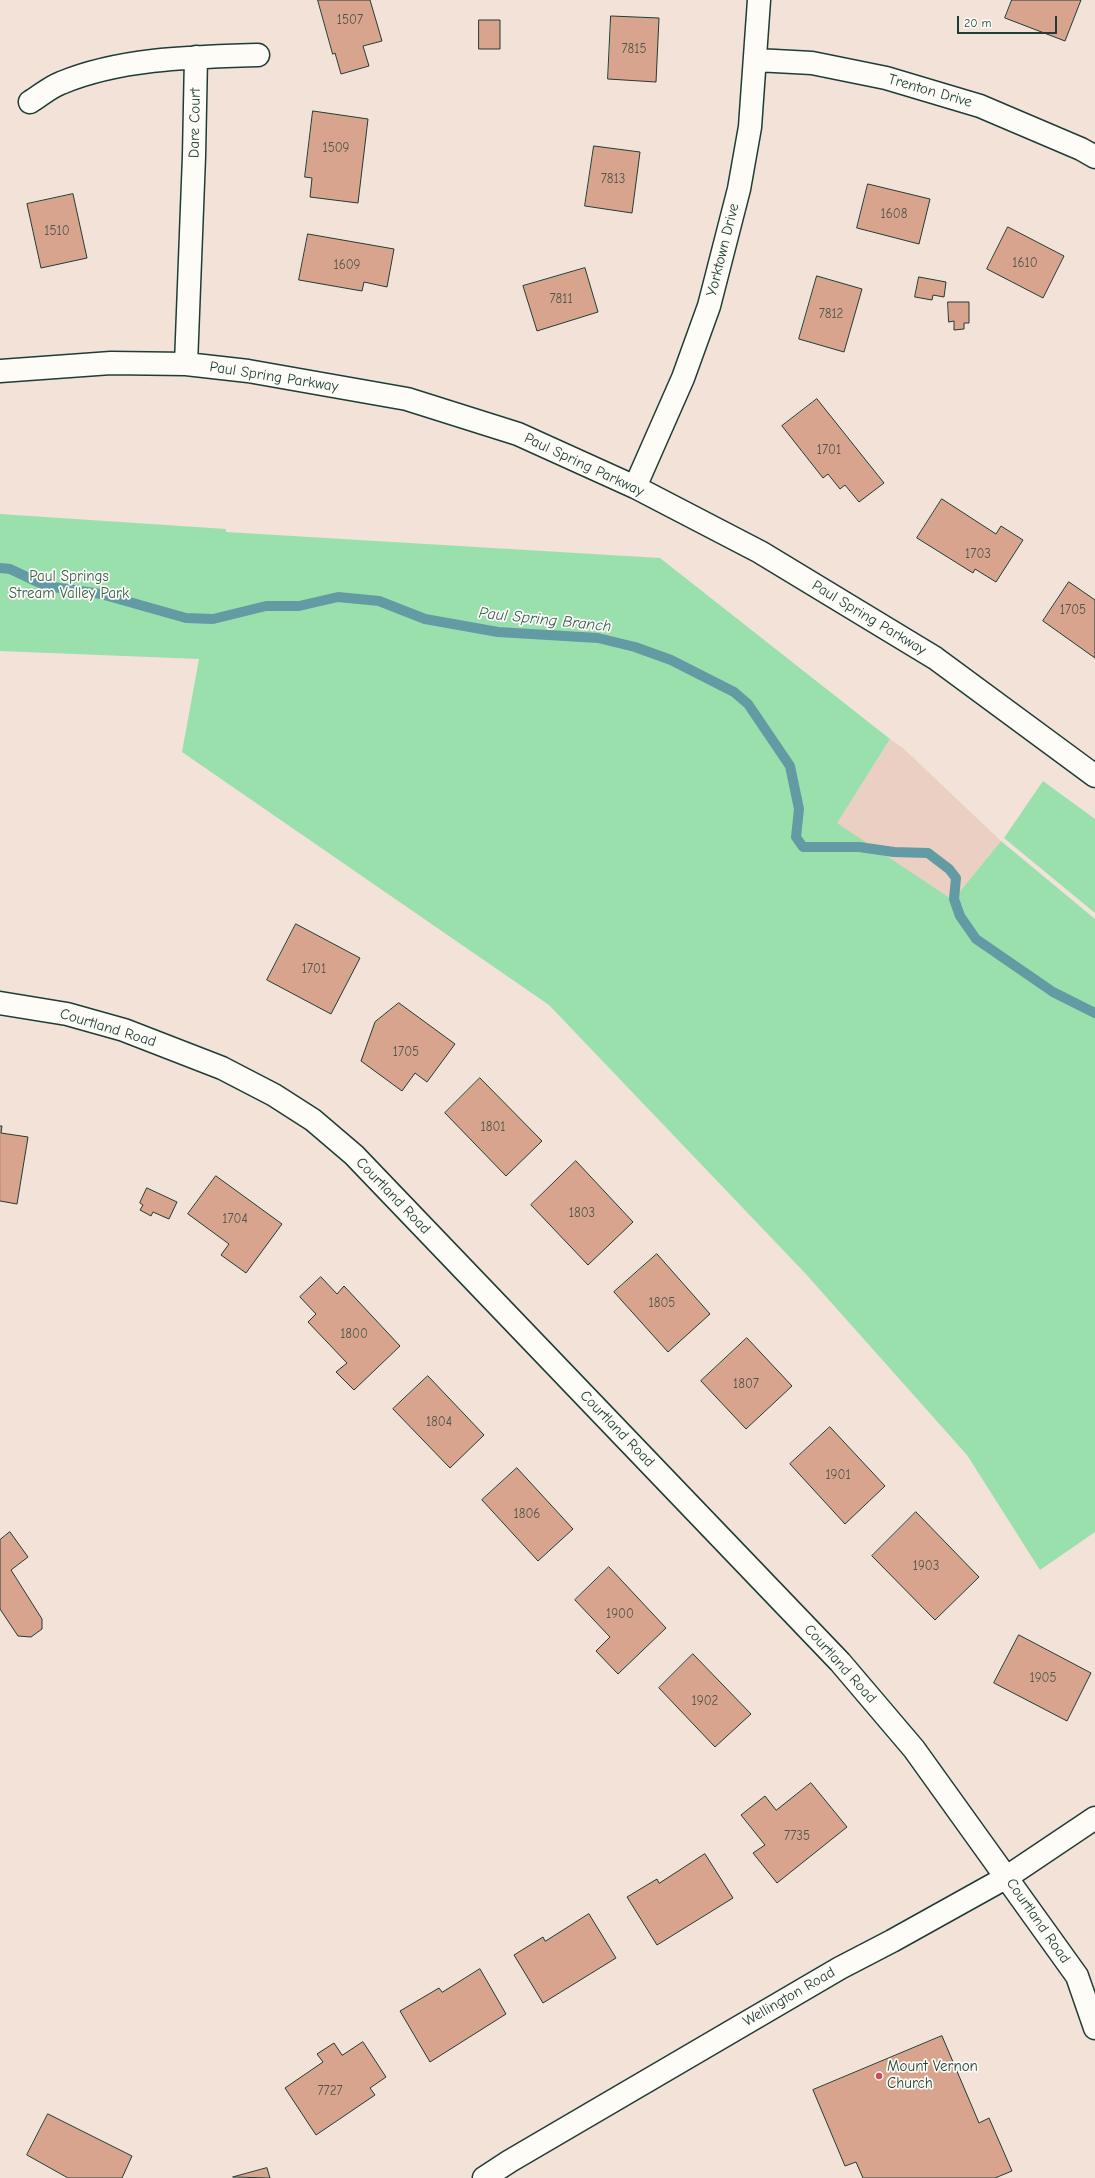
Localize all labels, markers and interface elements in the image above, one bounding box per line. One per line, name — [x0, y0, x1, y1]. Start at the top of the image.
scale bar — [959, 8, 1059, 34]
house number: 1507 — [337, 12, 363, 28]
text: 20 m — [964, 16, 992, 30]
house number: 7815 — [622, 41, 646, 57]
street label: Trenton Drive — [886, 70, 974, 112]
street label: Dare Court — [185, 88, 205, 158]
house number: 1509 — [322, 140, 350, 156]
house number: 7813 — [601, 171, 625, 187]
street label: Yorktown Drive — [703, 202, 743, 298]
house number: 1608 — [881, 206, 907, 222]
house number: 1510 — [44, 223, 70, 239]
house number: 1610 — [1012, 255, 1038, 271]
house number: 1609 — [333, 257, 361, 273]
house number: 7811 — [549, 291, 573, 307]
house number: 7812 — [819, 306, 843, 322]
street label: Paul Spring Parkway — [208, 358, 340, 396]
street label: Paul Spring Parkway — [521, 429, 647, 501]
house number: 1701 — [817, 442, 841, 458]
house number: 1703 — [965, 546, 991, 562]
park label: Paul Springs Stream Valley Park — [9, 568, 129, 603]
street label: Paul Spring Parkway — [809, 577, 929, 659]
house number: 1705 — [1060, 602, 1086, 618]
water label: Paul Spring Branch — [478, 603, 612, 637]
house number: 1701 — [302, 961, 326, 977]
street label: Courtland Road — [58, 1005, 158, 1051]
house number: 1705 — [393, 1044, 419, 1060]
house number: 1801 — [481, 1119, 505, 1135]
street label: Courtland Road — [352, 1154, 434, 1238]
house number: 1803 — [569, 1205, 595, 1221]
house number: 1704 — [222, 1211, 248, 1227]
house number: 1805 — [649, 1295, 675, 1311]
house number: 1800 — [340, 1326, 368, 1342]
house number: 1807 — [733, 1376, 759, 1392]
street label: Courtland Road — [576, 1387, 658, 1471]
house number: 1804 — [426, 1414, 452, 1430]
house number: 1901 — [825, 1467, 851, 1483]
house number: 1806 — [514, 1506, 540, 1522]
house number: 1903 — [913, 1558, 939, 1574]
house number: 1900 — [606, 1606, 634, 1622]
street label: Courtland Road — [800, 1621, 880, 1707]
house number: 1905 — [1029, 1670, 1057, 1686]
house number: 1902 — [692, 1693, 718, 1709]
house number: 7735 — [784, 1828, 810, 1844]
street label: Courtland Road — [1002, 1875, 1074, 1967]
street label: Wellington Road — [740, 1963, 838, 2031]
place label: Mount Vernon Church — [887, 2058, 978, 2093]
marker: Mount Vernon Church — [874, 2071, 884, 2081]
house number: 7727 — [317, 2083, 343, 2099]

